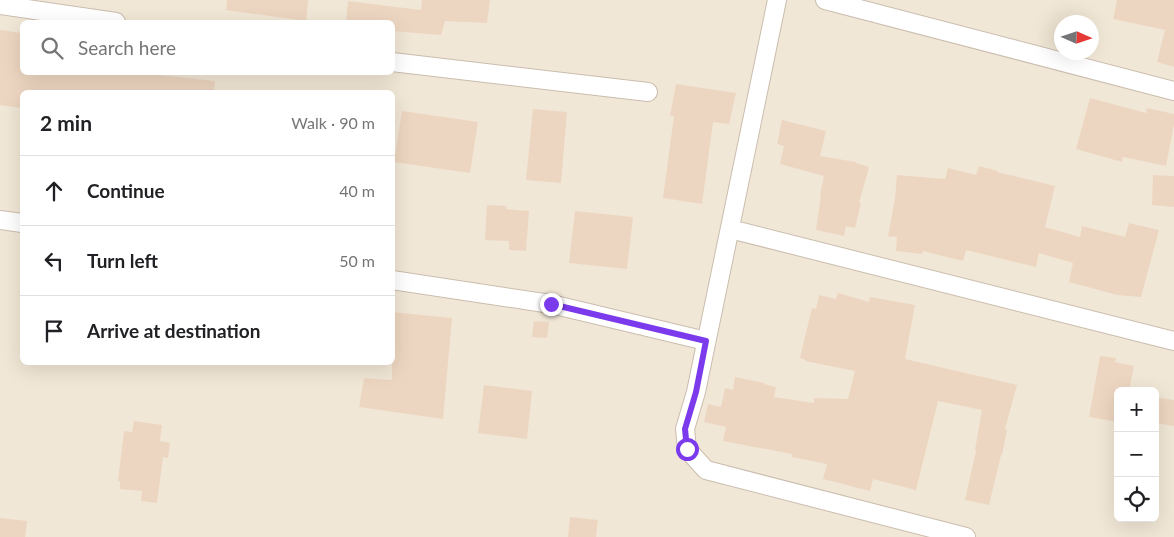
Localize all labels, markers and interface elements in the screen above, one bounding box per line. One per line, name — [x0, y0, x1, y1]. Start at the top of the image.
north arrow — [1054, 15, 1099, 60]
search box — [20, 20, 395, 75]
icon: search — [38, 34, 66, 62]
text: Search here — [78, 36, 176, 59]
text: 2 min — [40, 110, 92, 135]
text: Walk · 90 m — [291, 113, 375, 132]
icon: ahead — [40, 177, 68, 205]
text: Continue — [87, 179, 165, 202]
text: 40 m — [339, 181, 375, 200]
icon: left — [40, 247, 68, 275]
text: Turn left — [87, 249, 158, 272]
text: 50 m — [339, 251, 375, 270]
route end — [540, 293, 563, 316]
icon: arrive — [40, 317, 68, 345]
text: Arrive at destination — [87, 319, 260, 342]
map controls — [1114, 387, 1159, 522]
button: + — [1114, 387, 1159, 432]
button: − — [1114, 432, 1159, 477]
route start — [676, 438, 699, 461]
button: locate — [1114, 477, 1159, 522]

